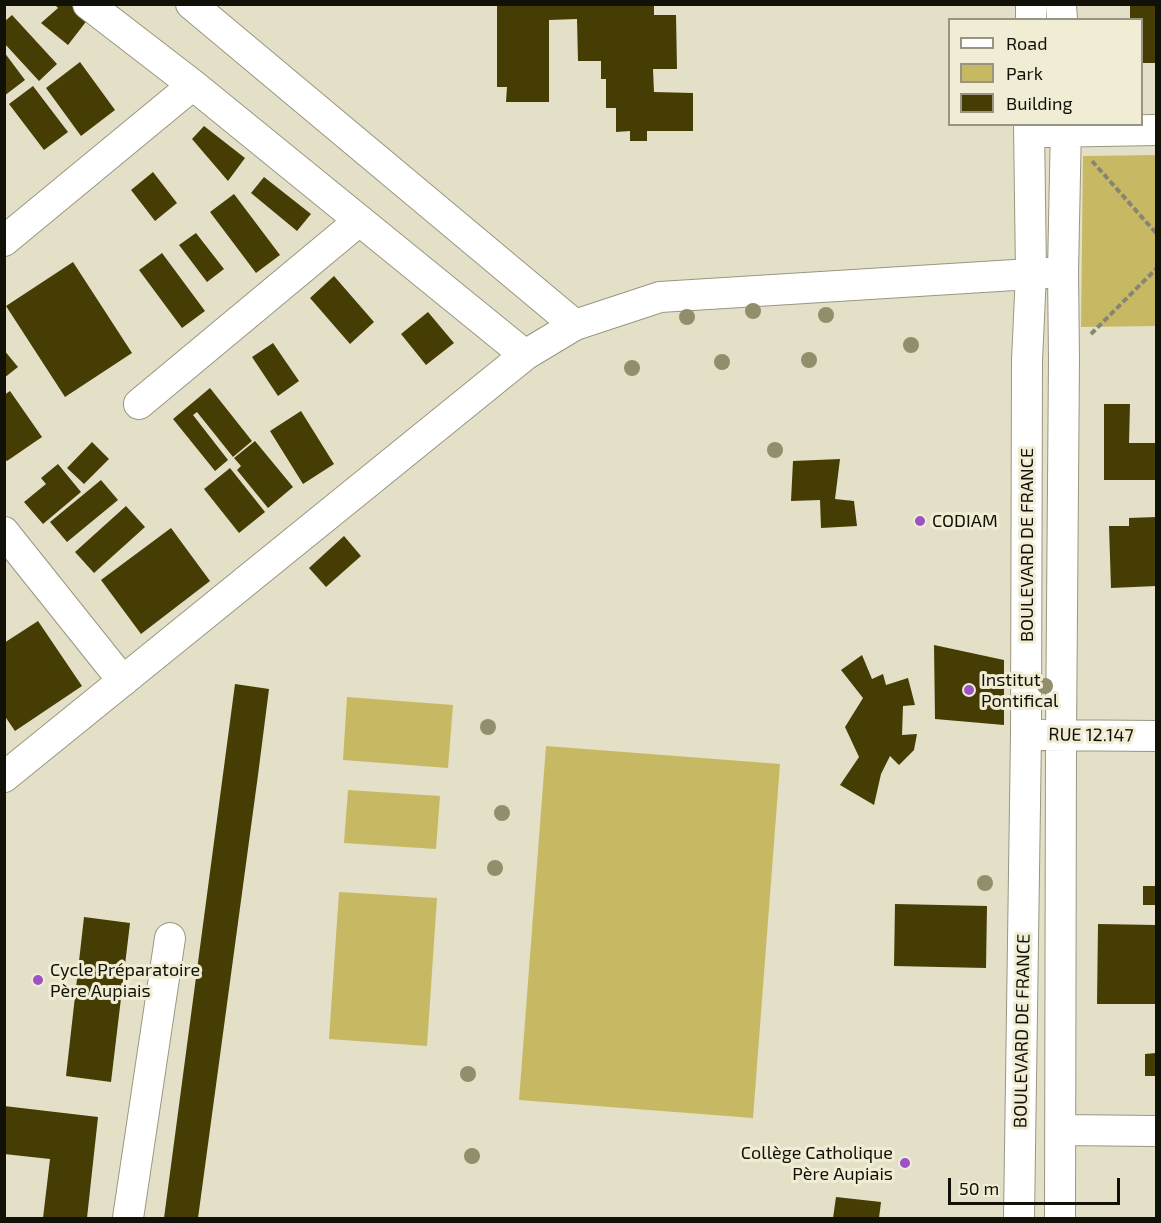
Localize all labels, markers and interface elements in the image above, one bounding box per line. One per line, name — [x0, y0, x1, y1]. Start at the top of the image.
legend — [948, 18, 1143, 126]
text: Road — [1006, 32, 1047, 54]
text: Park — [1006, 62, 1043, 84]
text: Building — [1006, 92, 1073, 114]
street label: BOULEVARD DE FRANCE — [1016, 448, 1038, 642]
place label: CODIAM — [932, 510, 998, 532]
marker: CODIAM — [913, 514, 927, 528]
place label: Institut Pontifical — [981, 669, 1058, 712]
marker: Institut Pontifical — [962, 683, 976, 697]
street label: RUE 12.147 — [1048, 723, 1134, 747]
street label: BOULEVARD DE FRANCE — [1010, 934, 1034, 1128]
place label: Cycle Préparatoire Père Aupiais — [50, 959, 200, 1002]
marker: Cycle Préparatoire Père Aupiais — [31, 973, 45, 987]
place label: Collège Catholique Père Aupiais — [741, 1142, 893, 1184]
marker: Collège Catholique Père Aupiais — [898, 1156, 912, 1170]
scale bar — [951, 1166, 1124, 1204]
text: 50 m — [959, 1177, 999, 1199]

